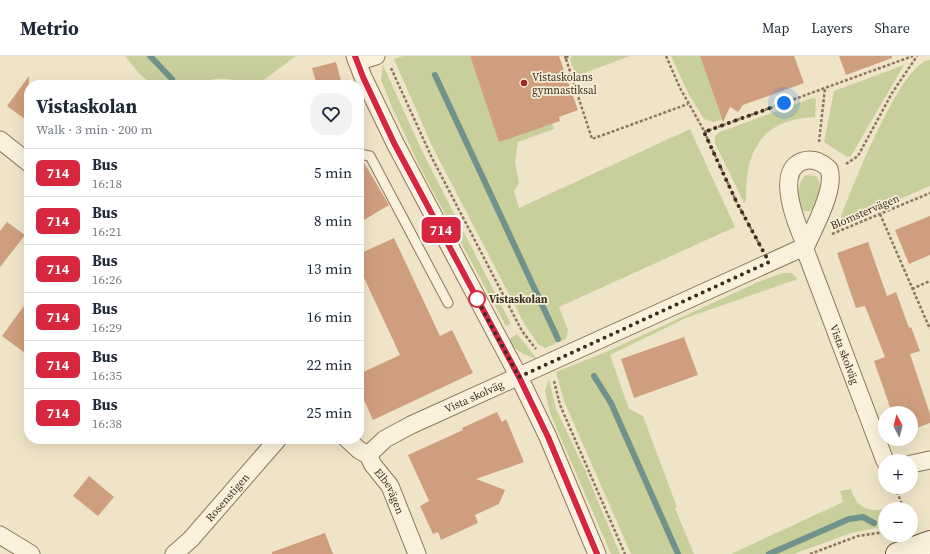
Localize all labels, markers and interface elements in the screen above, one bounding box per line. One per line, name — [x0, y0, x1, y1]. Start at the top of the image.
text: Metrio — [20, 15, 79, 41]
text: Map — [762, 18, 789, 38]
text: Layers — [811, 18, 853, 38]
text: Share — [875, 18, 910, 38]
place label: Vistaskolans gymnastiksal — [532, 70, 597, 98]
marker: Vistaskolans gymnastiksal — [519, 78, 529, 88]
text: Vistaskolan — [36, 93, 137, 119]
button: heart — [310, 93, 352, 135]
your location — [774, 93, 794, 113]
text: Walk · 3 min · 200 m — [36, 121, 152, 138]
text: Bus — [92, 154, 118, 175]
text: 5 min — [314, 162, 352, 183]
text: 714 — [47, 163, 69, 183]
text: 16:18 — [92, 175, 122, 192]
street label: Blomstervägen — [828, 191, 902, 233]
text: Bus — [92, 202, 118, 223]
text: 8 min — [314, 210, 352, 231]
text: 714 — [47, 211, 69, 231]
line badge: 714 — [418, 217, 464, 243]
text: 714 — [430, 220, 452, 240]
text: 16:21 — [92, 223, 122, 240]
text: Bus — [92, 250, 118, 271]
text: 13 min — [306, 258, 352, 279]
text: 714 — [47, 259, 69, 279]
text: 16:26 — [92, 271, 122, 288]
marker: Vistaskolan — [468, 290, 486, 308]
place label: Vistaskolan — [489, 292, 548, 307]
text: Bus — [92, 298, 118, 319]
text: 16 min — [306, 306, 352, 327]
text: 714 — [47, 307, 69, 327]
text: 16:29 — [92, 319, 122, 336]
street label: Vista skolväg — [826, 322, 863, 387]
text: Bus — [92, 346, 118, 367]
text: 22 min — [306, 354, 352, 375]
text: 714 — [47, 355, 69, 375]
text: 16:35 — [92, 367, 122, 384]
street label: Vista skolväg — [442, 377, 506, 416]
text: Bus — [92, 394, 118, 415]
text: 25 min — [306, 402, 352, 423]
text: 714 — [47, 403, 69, 423]
north arrow — [878, 406, 918, 446]
map controls — [878, 406, 918, 542]
text: 16:38 — [92, 415, 122, 432]
button: + — [878, 454, 918, 494]
street label: Elbevägen — [371, 465, 408, 516]
street label: Rosenstigen — [202, 470, 253, 525]
button: − — [878, 502, 918, 542]

